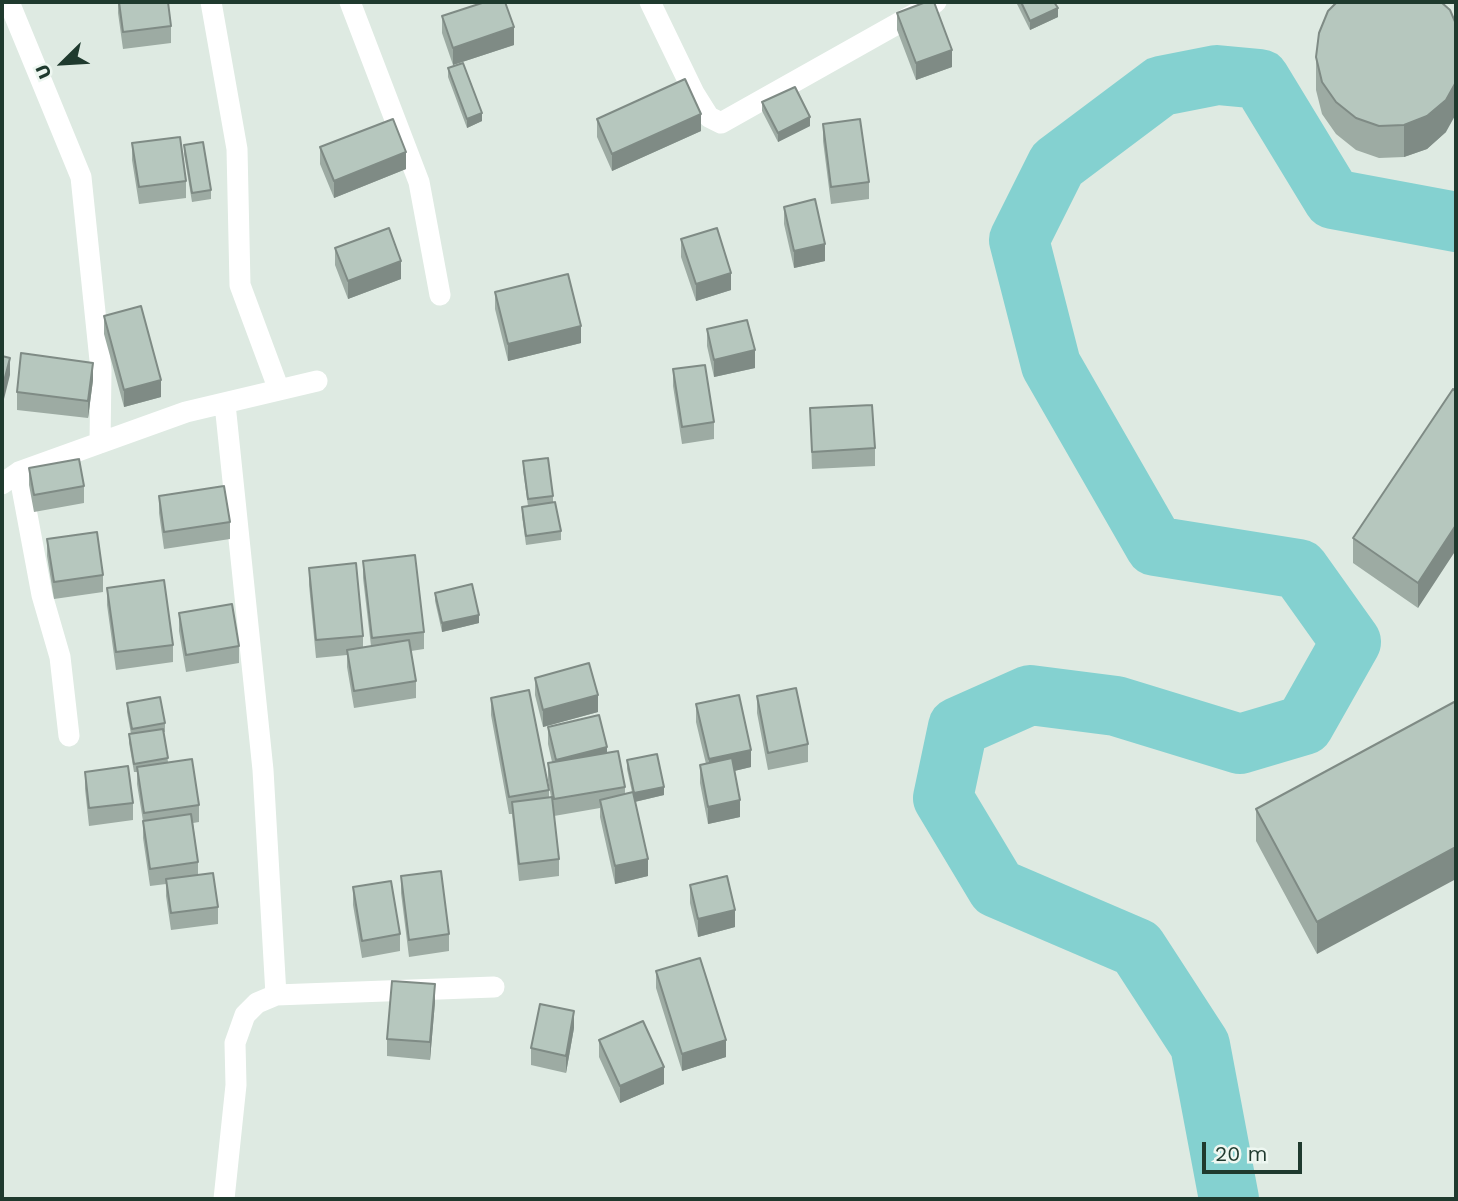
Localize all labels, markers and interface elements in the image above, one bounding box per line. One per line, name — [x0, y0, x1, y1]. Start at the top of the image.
north arrow — [28, 28, 98, 98]
text: U — [30, 61, 57, 83]
scale bar — [1206, 1128, 1306, 1172]
text: 20 m — [1215, 1141, 1267, 1166]

